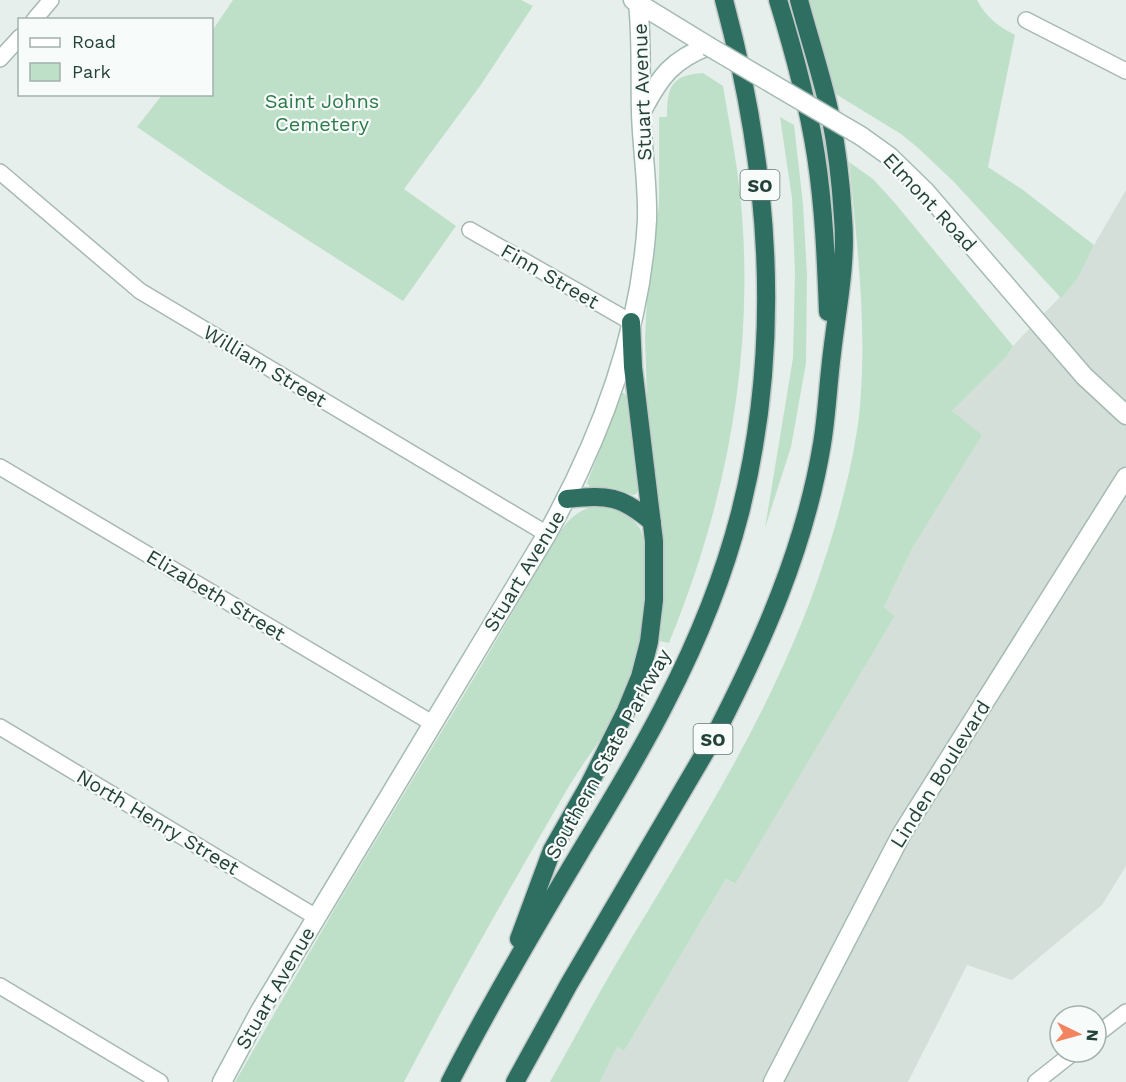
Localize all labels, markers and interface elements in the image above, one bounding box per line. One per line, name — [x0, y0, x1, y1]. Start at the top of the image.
legend — [18, 18, 213, 96]
street label: Stuart Avenue — [628, 23, 656, 161]
text: Road — [72, 31, 116, 52]
text: Park — [72, 61, 111, 82]
park label: Saint Johns Cemetery — [265, 89, 379, 136]
street label: Elmont Road — [878, 148, 982, 256]
road number: SO — [740, 170, 780, 200]
street label: Finn Street — [497, 238, 604, 314]
street label: William Street — [199, 320, 331, 413]
street label: Stuart Avenue — [478, 506, 570, 636]
street label: Elizabeth Street — [142, 544, 290, 646]
street label: Southern State Parkway — [540, 644, 676, 863]
street label: Linden Boulevard — [885, 696, 995, 852]
road number: SO — [694, 724, 732, 754]
street label: North Henry Street — [72, 764, 244, 880]
street label: Stuart Avenue — [230, 922, 320, 1054]
north arrow — [1048, 1004, 1108, 1064]
text: N — [1082, 1029, 1102, 1042]

